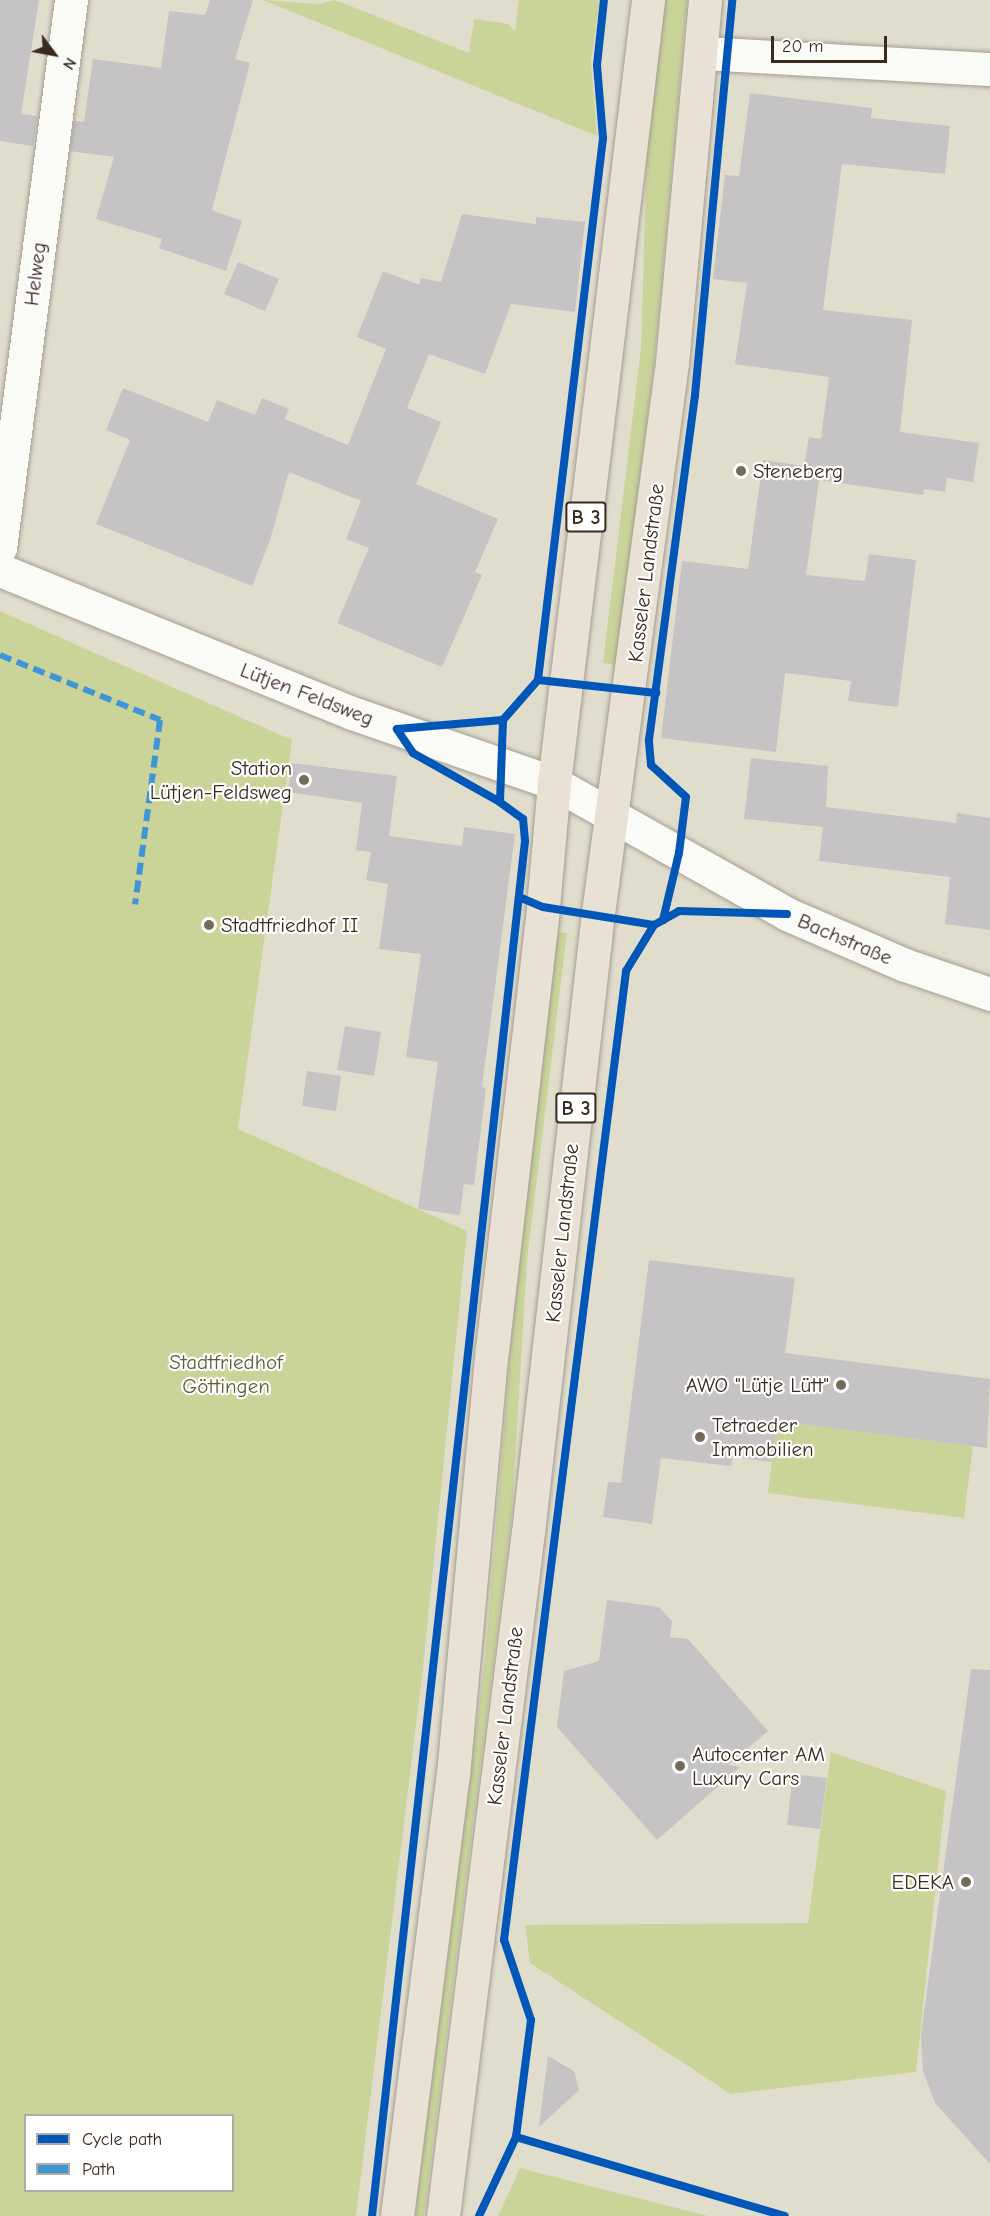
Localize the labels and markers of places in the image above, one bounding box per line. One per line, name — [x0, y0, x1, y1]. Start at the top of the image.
place label: Steneberg — [753, 458, 843, 484]
marker: Steneberg — [734, 464, 748, 478]
place label: Station Lütjen-Feldsweg — [150, 755, 292, 805]
marker: Station Lütjen-Feldsweg — [297, 773, 311, 787]
place label: Stadtfriedhof II — [221, 912, 358, 938]
marker: Stadtfriedhof II — [202, 918, 216, 932]
place label: AWO "Lütje Lütt" — [686, 1372, 829, 1398]
marker: AWO "Lütje Lütt" — [834, 1378, 848, 1392]
place label: Tetraeder Immobilien — [712, 1412, 814, 1462]
marker: Tetraeder Immobilien — [693, 1430, 707, 1444]
place label: Autocenter AM Luxury Cars — [692, 1741, 825, 1791]
marker: Autocenter AM Luxury Cars — [673, 1759, 687, 1773]
place label: EDEKA — [892, 1869, 954, 1895]
marker: EDEKA — [959, 1875, 973, 1889]

